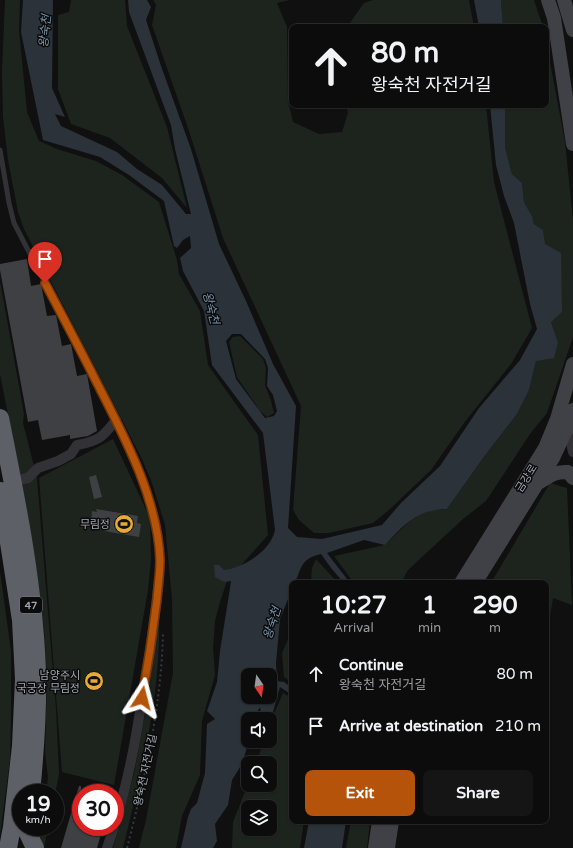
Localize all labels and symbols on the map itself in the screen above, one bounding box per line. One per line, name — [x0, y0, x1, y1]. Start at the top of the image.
water label: 왕숙천 — [36, 12, 54, 48]
pin — [28, 242, 62, 283]
water label: 왕숙천 — [200, 290, 222, 328]
street label: 금강로 — [513, 462, 540, 495]
sports icon: 무림정 — [113, 513, 135, 535]
place label: 무림정 — [80, 518, 110, 531]
road number: 47 — [20, 597, 42, 613]
water label: 왕숙천 — [260, 603, 284, 641]
north arrow — [241, 668, 277, 704]
place label: 남양주시 국궁장 무림정 — [16, 669, 80, 695]
sports icon: 남양주시 국궁장 무림정 — [83, 670, 105, 692]
position arrow — [121, 677, 163, 719]
street label: 왕숙천 자전거길 — [131, 733, 160, 808]
speed limit sign: 30 — [72, 784, 124, 836]

